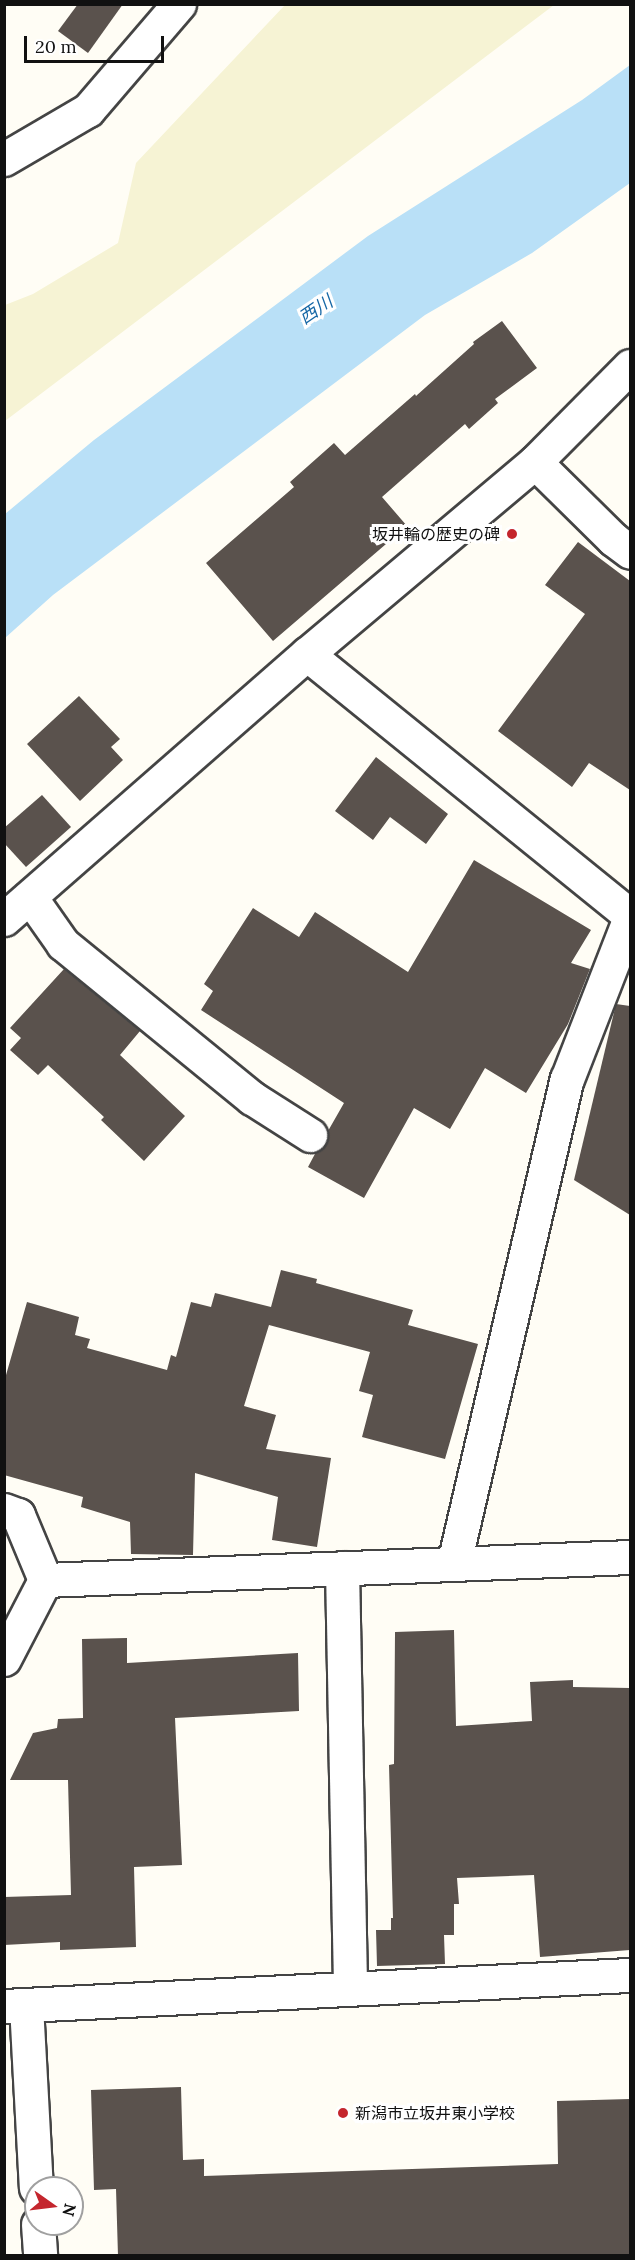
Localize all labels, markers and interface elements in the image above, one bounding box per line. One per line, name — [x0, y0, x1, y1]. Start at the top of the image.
scale bar — [27, 24, 166, 62]
text: 20 m — [35, 35, 77, 58]
water label: 西川 — [295, 291, 337, 329]
place label: 坂井輪の歴史の碑 — [372, 524, 500, 544]
marker: 坂井輪の歴史の碑 — [505, 527, 519, 541]
place label: 新潟市立坂井東小学校 — [355, 2103, 515, 2123]
marker: 新潟市立坂井東小学校 — [336, 2106, 350, 2120]
north arrow — [24, 2176, 84, 2236]
text: N — [58, 2201, 81, 2218]

